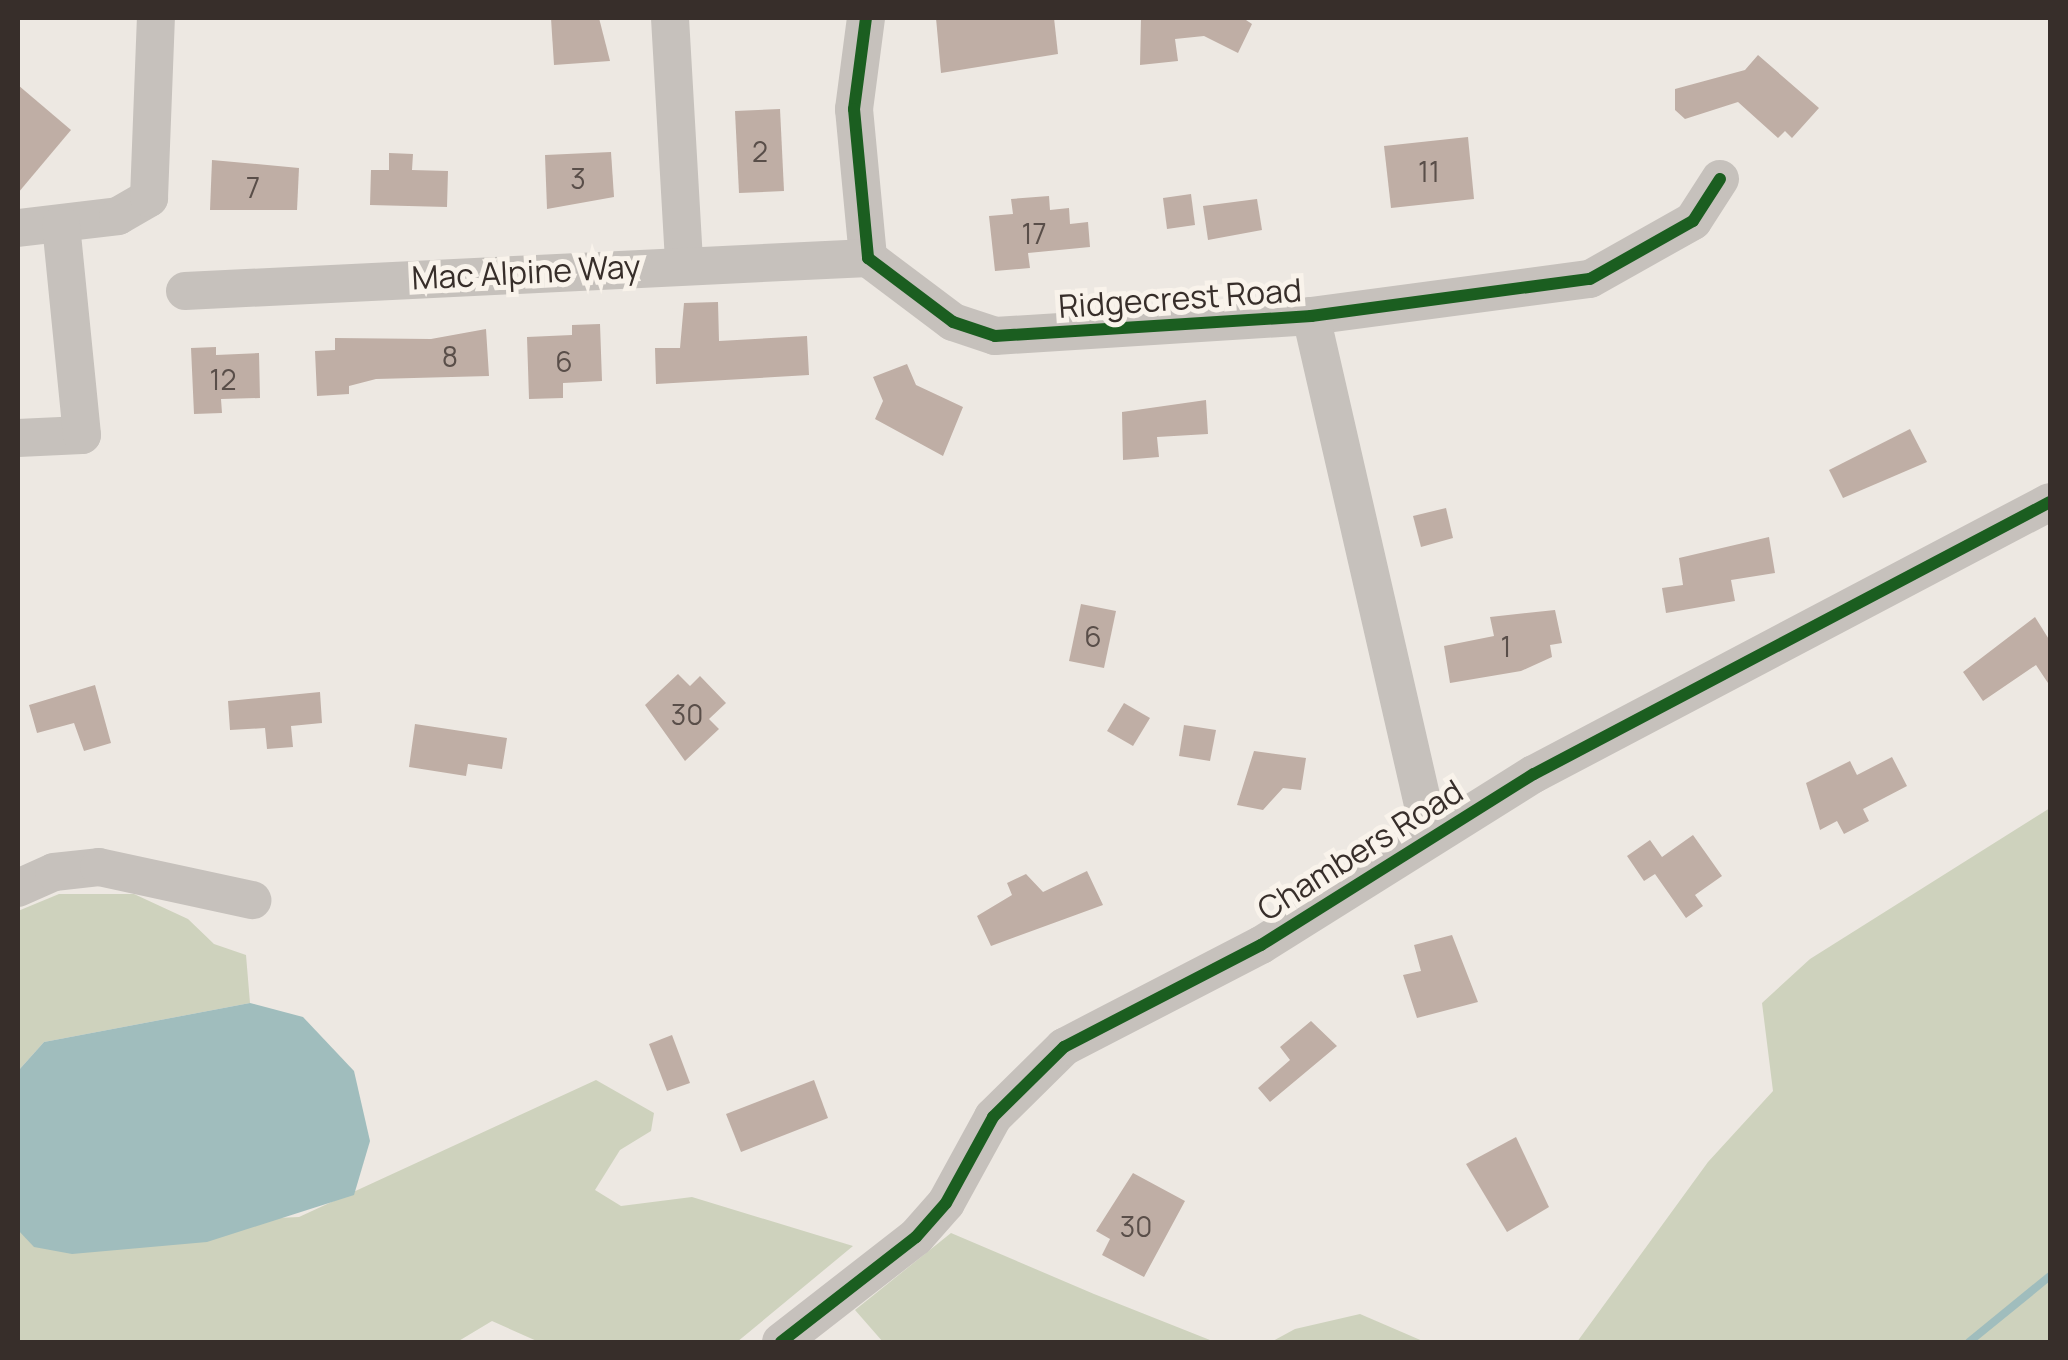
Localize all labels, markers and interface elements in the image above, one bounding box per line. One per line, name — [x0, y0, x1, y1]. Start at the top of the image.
house number: 2 — [752, 134, 768, 168]
house number: 11 — [1418, 154, 1440, 188]
house number: 3 — [570, 161, 586, 195]
house number: 7 — [246, 170, 260, 204]
house number: 17 — [1022, 216, 1046, 250]
street label: Mac Alpine Way — [411, 247, 641, 297]
street label: Ridgecrest Road — [1057, 270, 1303, 326]
house number: 8 — [442, 339, 458, 373]
house number: 6 — [555, 344, 573, 378]
house number: 12 — [210, 362, 236, 396]
house number: 6 — [1084, 619, 1102, 653]
house number: 1 — [1501, 629, 1511, 663]
house number: 30 — [671, 697, 703, 731]
street label: Chambers Road — [1250, 772, 1470, 928]
house number: 30 — [1120, 1209, 1152, 1243]

